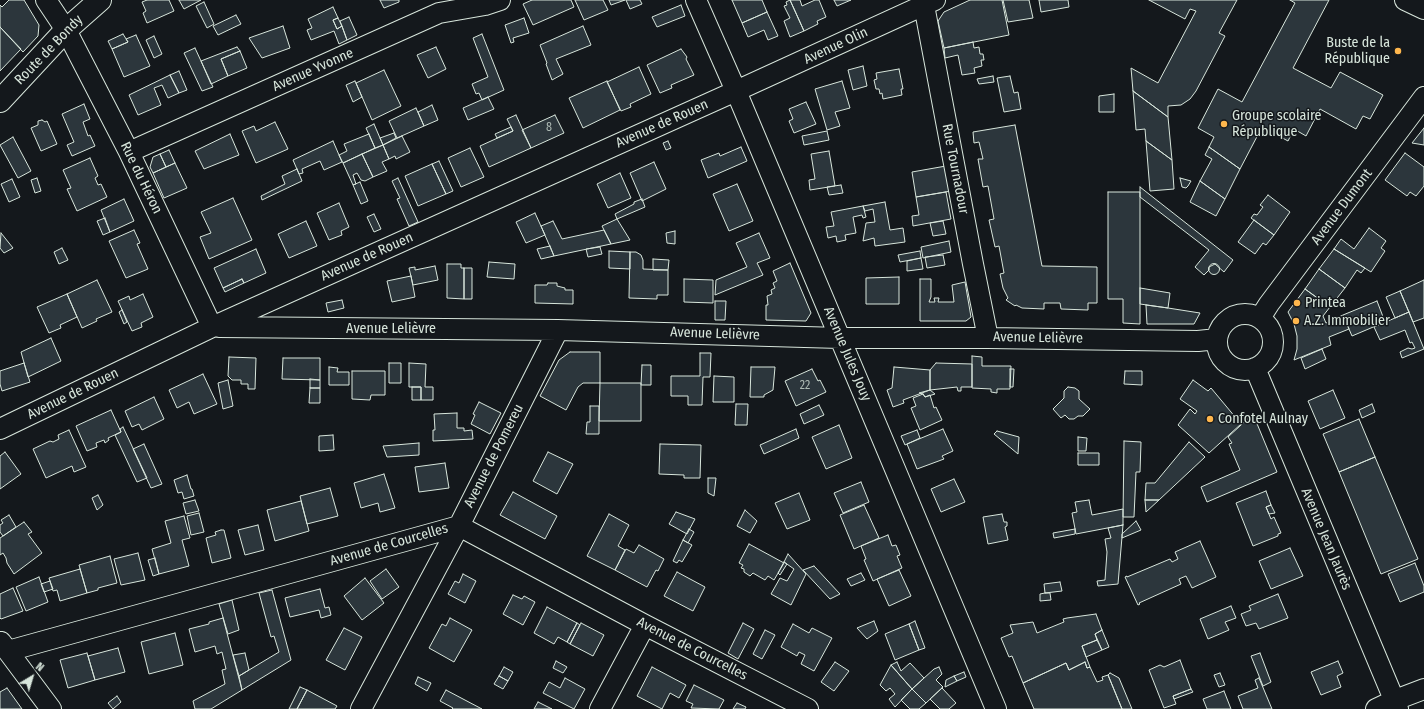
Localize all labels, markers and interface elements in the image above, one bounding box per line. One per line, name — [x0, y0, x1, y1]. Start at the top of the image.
street label: Route de Bondy — [12, 12, 86, 88]
street label: Avenue Olin — [801, 24, 871, 68]
place label: Buste de la République — [1324, 35, 1390, 68]
street label: Avenue Yvonne — [270, 45, 356, 95]
marker: Buste de la République — [1393, 46, 1403, 56]
street label: Avenue de Rouen — [613, 96, 711, 152]
place label: Groupe scolaire République — [1232, 108, 1321, 140]
marker: Groupe scolaire République — [1219, 119, 1229, 129]
house number: 8 — [546, 121, 552, 135]
street label: Rue Tournadour — [938, 122, 972, 216]
street label: Rue du Héron — [116, 139, 166, 217]
street label: Avenue Dumont — [1308, 166, 1376, 248]
street label: Avenue de Rouen — [318, 229, 416, 285]
place label: Printea — [1305, 295, 1346, 311]
marker: Printea — [1292, 298, 1302, 308]
street label: Avenue Jules Jouy — [820, 304, 874, 404]
place label: A.Z. Immobilier — [1304, 313, 1390, 329]
marker: A.Z. Immobilier — [1291, 316, 1301, 326]
street label: Avenue Lelièvre — [346, 321, 436, 337]
street label: Avenue Lelièvre — [670, 324, 760, 344]
street label: Avenue Lelièvre — [993, 329, 1083, 347]
street label: Avenue de Rouen — [25, 365, 121, 423]
house number: 22 — [800, 379, 810, 393]
street label: Avenue de Pomereu — [461, 402, 527, 510]
place label: Confotel Aulnay — [1218, 411, 1308, 427]
marker: Confotel Aulnay — [1205, 414, 1215, 424]
street label: Avenue Jean Jaurès — [1297, 486, 1355, 592]
street label: Avenue de Courcelles — [328, 520, 450, 570]
street label: Avenue de Courcelles — [634, 614, 750, 684]
north arrow — [12, 657, 52, 697]
text: N — [33, 660, 46, 674]

